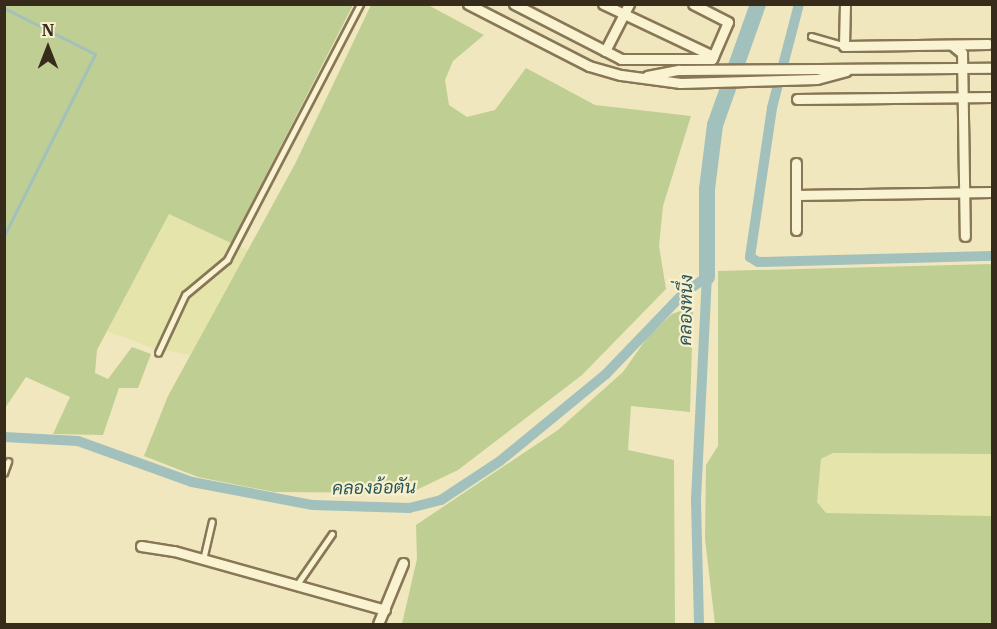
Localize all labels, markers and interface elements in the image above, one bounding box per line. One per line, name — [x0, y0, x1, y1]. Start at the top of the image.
north arrow — [18, 18, 78, 78]
text: N — [42, 20, 54, 40]
water label: คลองหนึ่ง — [675, 274, 697, 346]
water label: คลองอ้อตัน — [332, 476, 416, 500]

